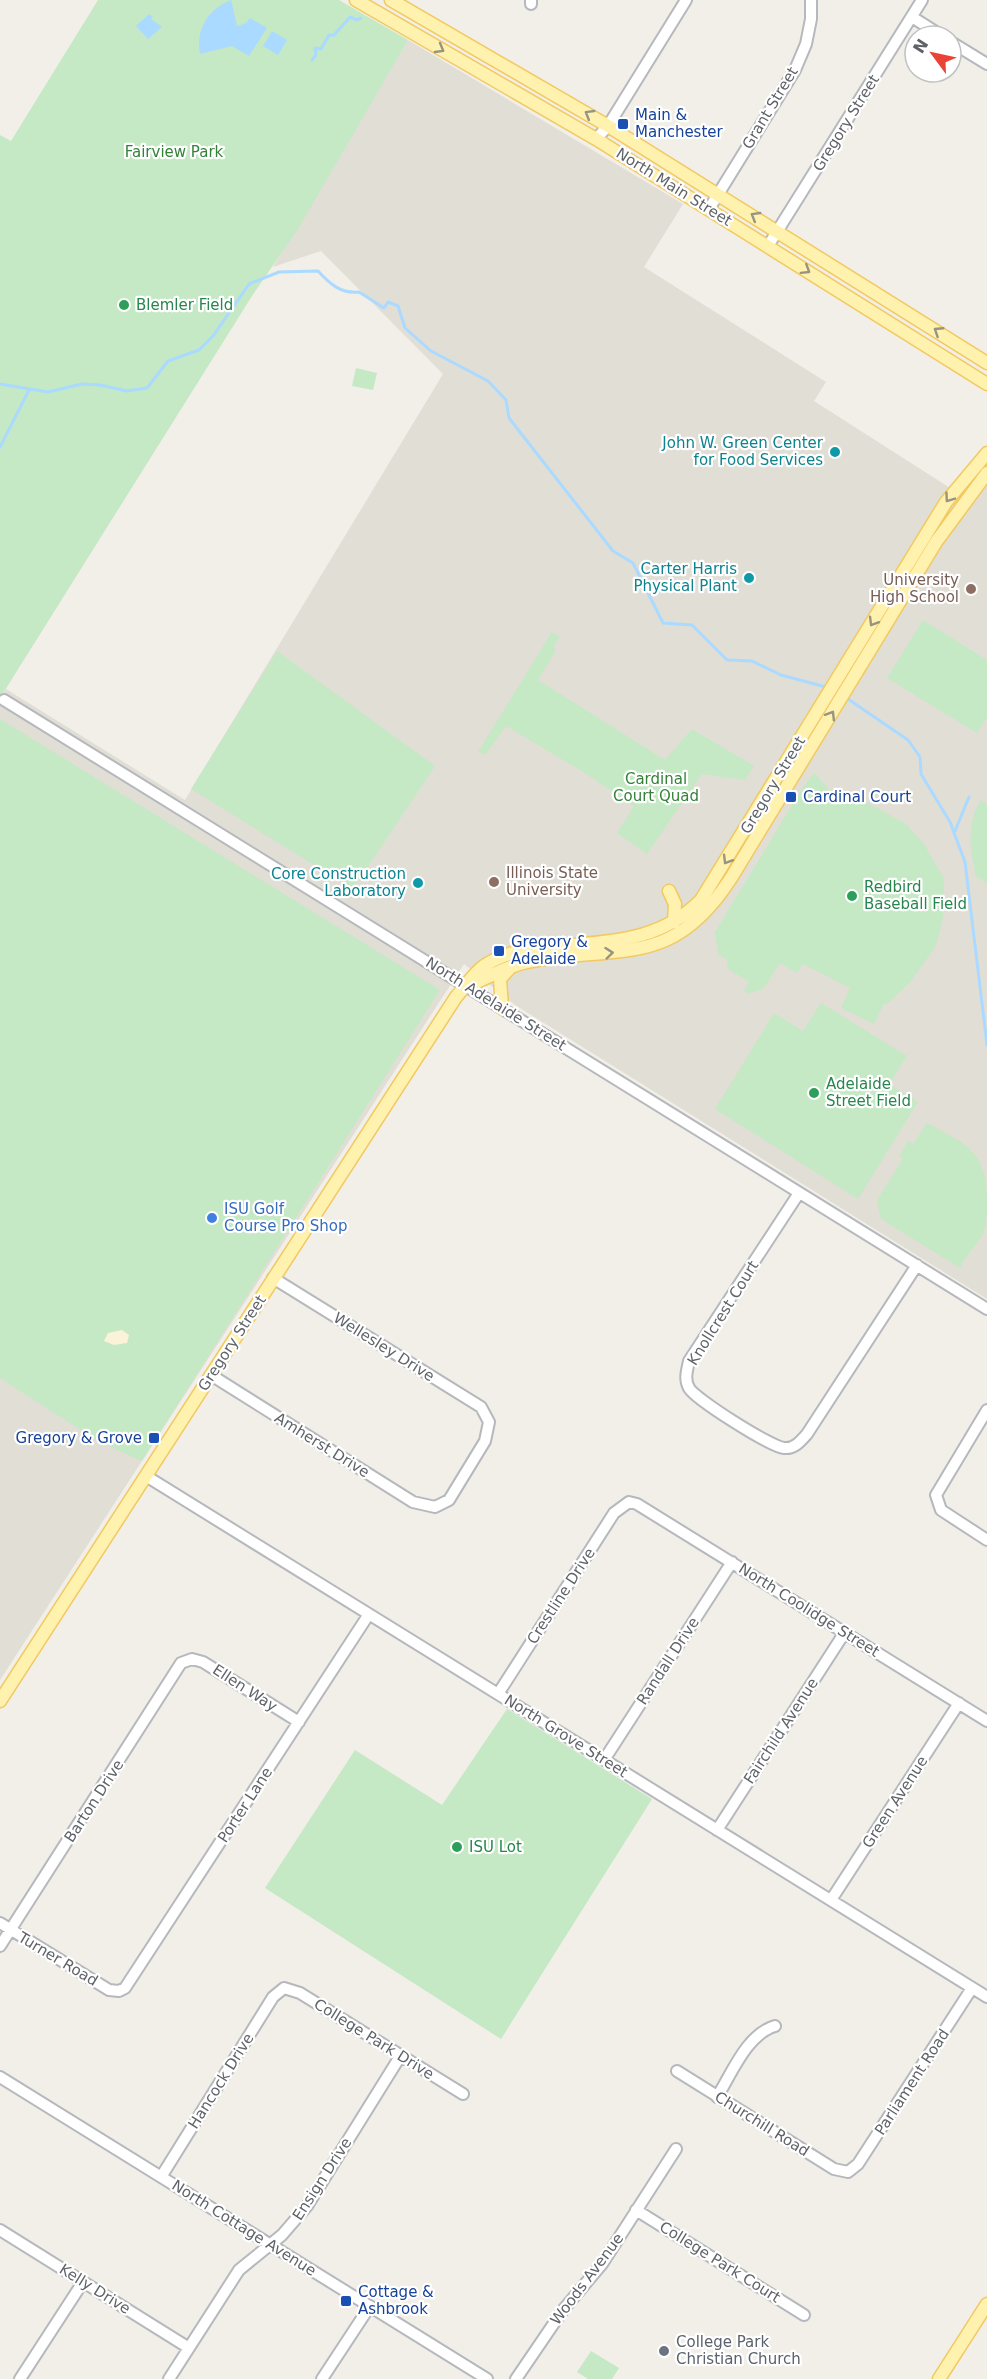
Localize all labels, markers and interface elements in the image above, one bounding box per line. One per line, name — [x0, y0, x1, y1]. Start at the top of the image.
north arrow — [903, 24, 963, 84]
text: N — [909, 35, 932, 57]
one-way arrow — [434, 42, 445, 53]
street label: Grant Street — [738, 64, 802, 152]
street label: Gregory Street — [809, 71, 883, 175]
place label: Main & Manchester — [635, 106, 724, 141]
one-way arrow — [585, 110, 595, 121]
marker: Main & Manchester — [616, 117, 630, 131]
park label: Fairview Park — [125, 143, 224, 161]
street label: North Main Street — [613, 144, 735, 230]
one-way arrow — [751, 211, 761, 223]
one-way arrow — [800, 262, 811, 273]
place label: Blemler Field — [136, 296, 233, 314]
marker: Blemler Field — [117, 298, 131, 312]
one-way arrow — [934, 326, 944, 338]
place label: John W. Green Center for Food Services — [661, 434, 824, 469]
marker: John W. Green Center for Food Services — [828, 445, 842, 459]
one-way arrow — [945, 491, 956, 502]
place label: Carter Harris Physical Plant — [633, 560, 737, 595]
marker: Carter Harris Physical Plant — [742, 571, 756, 585]
place label: University High School — [870, 571, 959, 606]
marker: University High School — [964, 582, 978, 596]
one-way arrow — [868, 616, 880, 626]
one-way arrow — [823, 711, 835, 721]
street label: Gregory Street — [737, 733, 809, 837]
park label: Cardinal Court Quad — [613, 770, 699, 805]
place label: Cardinal Court — [803, 788, 911, 806]
marker: Cardinal Court — [784, 790, 798, 804]
one-way arrow — [723, 854, 735, 864]
place label: Illinois State University — [506, 864, 598, 899]
place label: Core Construction Laboratory — [271, 865, 406, 900]
marker: Illinois State University — [487, 875, 501, 889]
marker: Core Construction Laboratory — [411, 876, 425, 890]
place label: Redbird Baseball Field — [864, 878, 967, 913]
marker: Redbird Baseball Field — [845, 889, 859, 903]
place label: Gregory & Adelaide — [511, 933, 588, 968]
marker: Gregory & Adelaide — [492, 944, 506, 958]
one-way arrow — [604, 947, 613, 960]
street label: North Adelaide Street — [422, 953, 570, 1055]
place label: Adelaide Street Field — [826, 1075, 911, 1110]
marker: Adelaide Street Field — [807, 1086, 821, 1100]
place label: ISU Golf Course Pro Shop — [224, 1200, 347, 1235]
marker: ISU Golf Course Pro Shop — [205, 1211, 219, 1225]
street label: Knollcrest Court — [684, 1257, 762, 1369]
street label: Gregory Street — [194, 1292, 270, 1394]
street label: Wellesley Drive — [330, 1309, 438, 1385]
street label: Amherst Drive — [271, 1409, 373, 1481]
place label: Gregory & Grove — [16, 1429, 142, 1447]
marker: Gregory & Grove — [147, 1431, 161, 1445]
street label: Crestline Drive — [523, 1545, 599, 1647]
street label: North Coolidge Street — [735, 1559, 883, 1661]
street label: Randall Drive — [633, 1614, 703, 1708]
street label: Ellen Way — [209, 1661, 281, 1716]
street label: Fairchild Avenue — [740, 1675, 822, 1787]
street label: North Grove Street — [501, 1691, 631, 1781]
street label: Green Avenue — [859, 1753, 931, 1851]
street label: Barton Drive — [61, 1756, 127, 1846]
street label: Porter Lane — [214, 1764, 276, 1846]
place label: ISU Lot — [469, 1838, 522, 1856]
marker: ISU Lot — [450, 1840, 464, 1854]
street label: Turner Road — [14, 1928, 101, 1990]
street label: College Park Drive — [311, 1995, 437, 2083]
street label: Parliament Road — [871, 2026, 953, 2138]
street label: Hancock Drive — [184, 2030, 258, 2132]
street label: Churchill Road — [711, 2088, 813, 2160]
street label: Ensign Drive — [289, 2134, 355, 2224]
street label: North Cottage Avenue — [169, 2176, 319, 2280]
street label: College Park Court — [656, 2218, 784, 2307]
street label: Woods Avenue — [547, 2230, 627, 2328]
street label: Kelly Drive — [56, 2260, 134, 2318]
place label: Cottage & Ashbrook — [358, 2283, 434, 2318]
marker: Cottage & Ashbrook — [339, 2294, 353, 2308]
place label: College Park Christian Church — [676, 2333, 801, 2368]
marker: College Park Christian Church — [657, 2344, 671, 2358]

